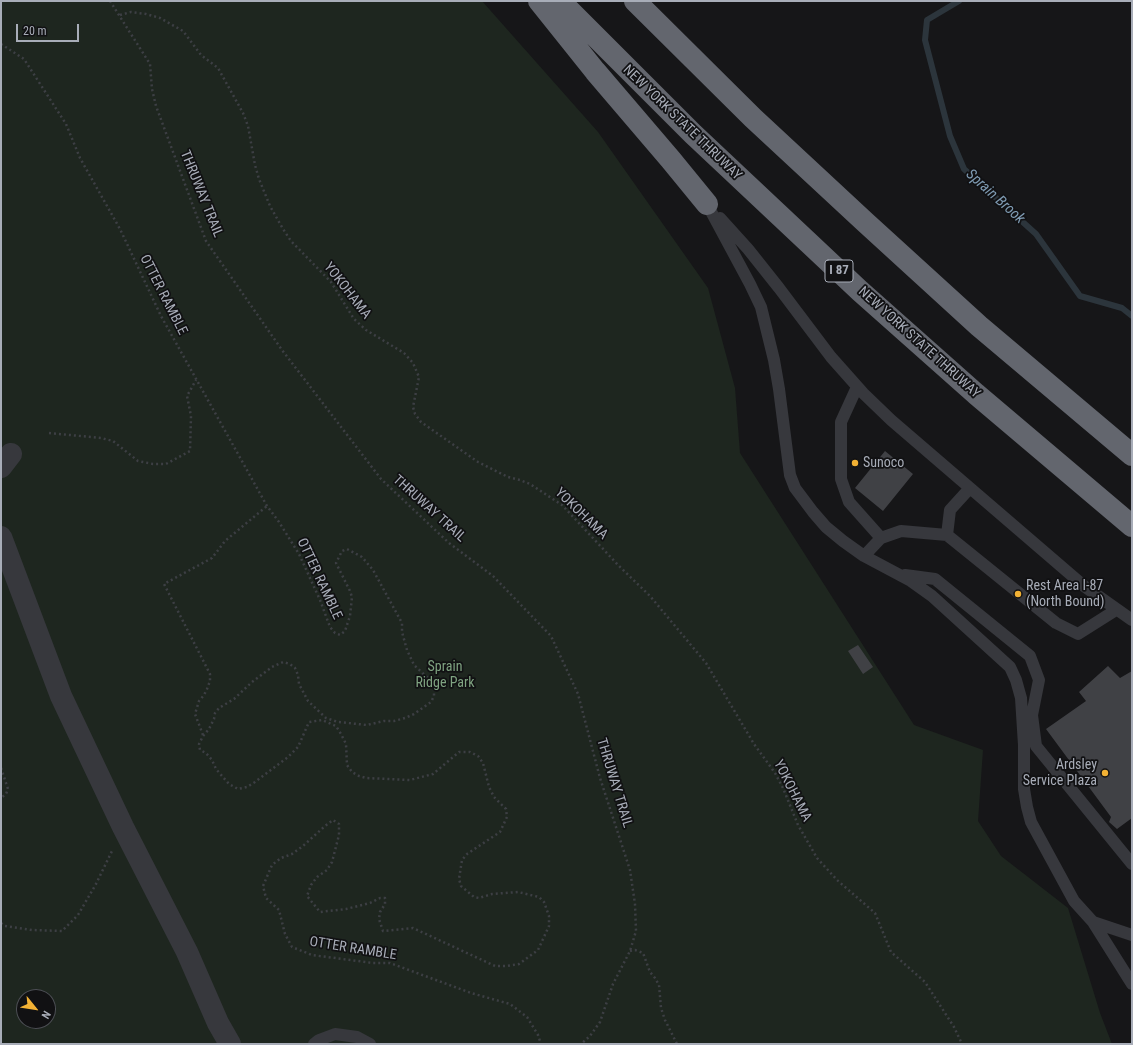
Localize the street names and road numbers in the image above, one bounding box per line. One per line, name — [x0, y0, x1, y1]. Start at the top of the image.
street label: NEW YORK STATE THRUWAY — [619, 62, 745, 184]
street label: THRUWAY TRAIL — [176, 148, 226, 240]
street label: OTTER RAMBLE — [136, 252, 190, 338]
street label: YOKOHAMA — [320, 259, 374, 323]
road number: I 87 — [825, 260, 853, 282]
street label: NEW YORK STATE THRUWAY — [855, 284, 983, 402]
street label: THRUWAY TRAIL — [389, 472, 469, 546]
street label: YOKOHAMA — [551, 485, 611, 543]
street label: OTTER RAMBLE — [293, 536, 345, 622]
street label: THRUWAY TRAIL — [592, 736, 636, 830]
street label: YOKOHAMA — [769, 757, 815, 825]
street label: OTTER RAMBLE — [308, 934, 398, 964]

